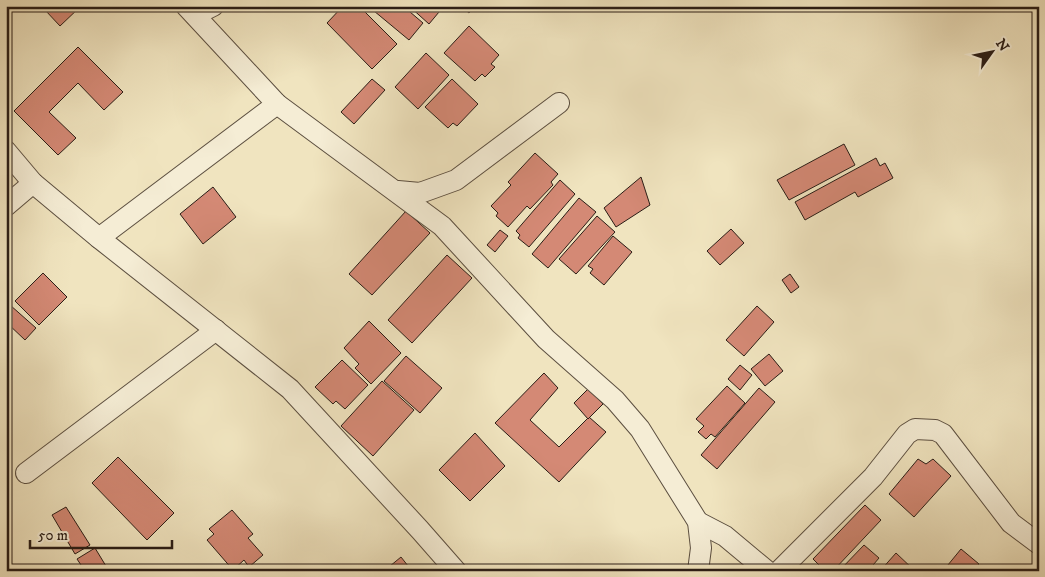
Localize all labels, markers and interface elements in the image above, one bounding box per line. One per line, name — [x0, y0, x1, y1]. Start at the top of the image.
north arrow — [968, 28, 1018, 78]
text: N — [991, 36, 1013, 56]
scale bar — [30, 517, 172, 549]
text: 50 m — [38, 526, 68, 545]

